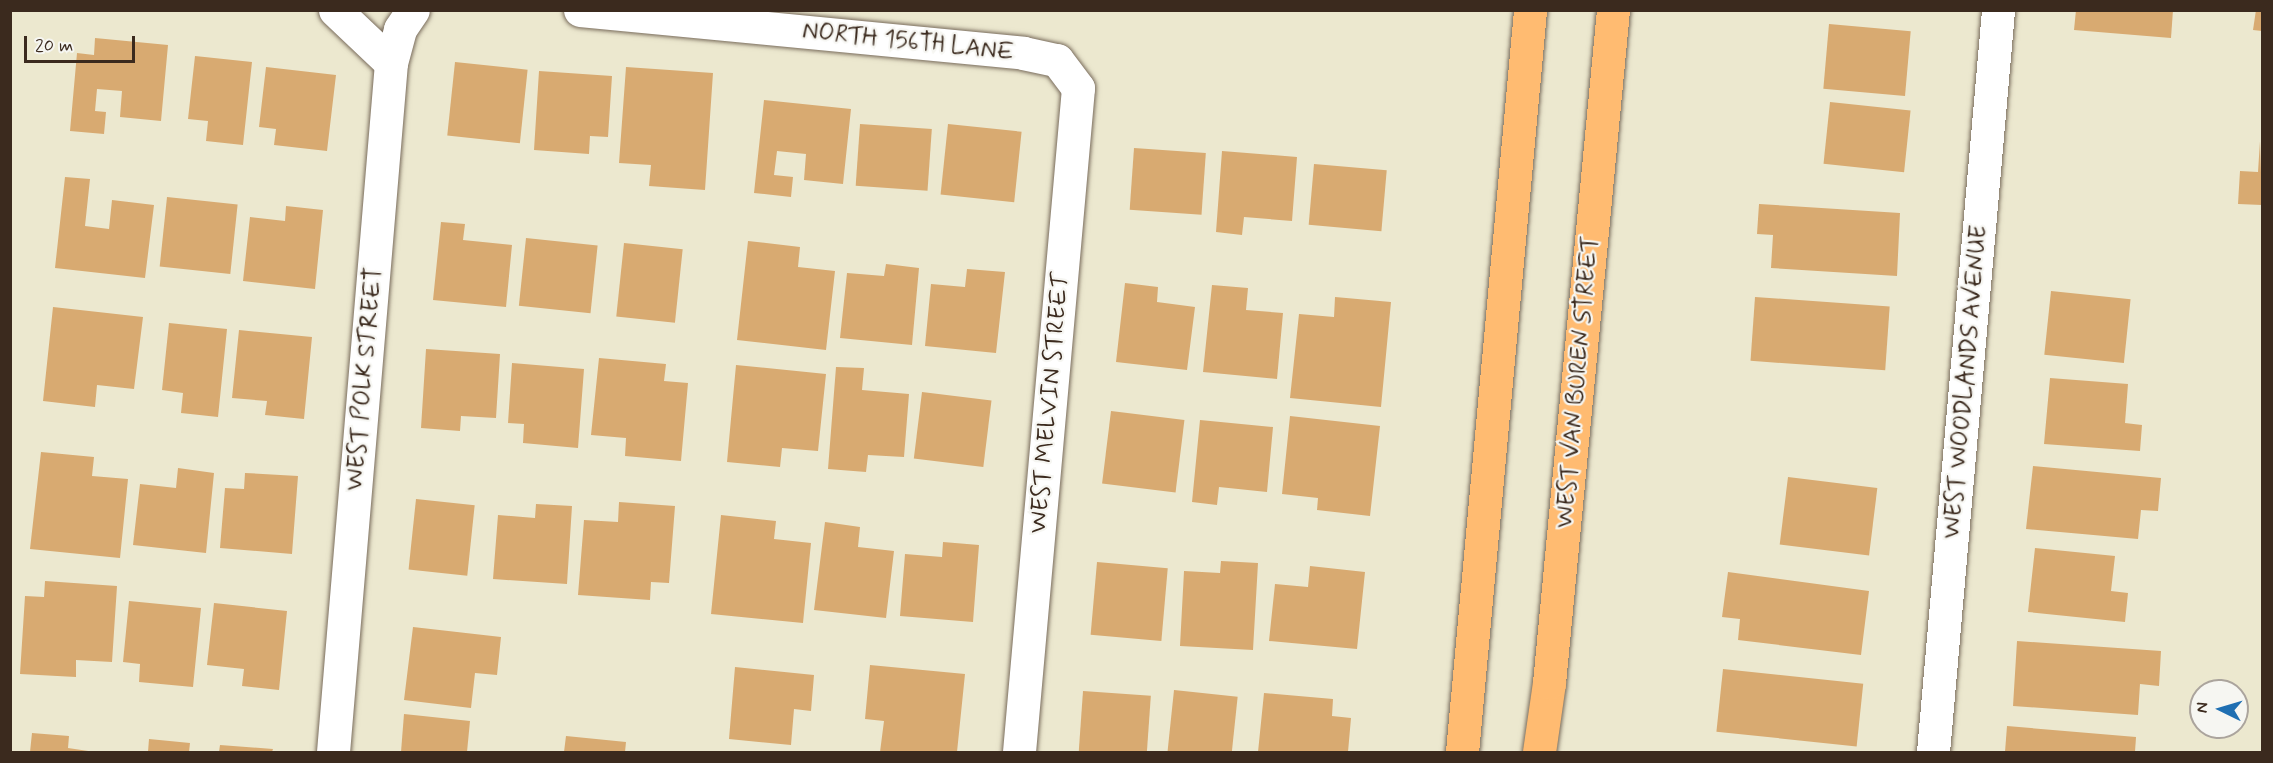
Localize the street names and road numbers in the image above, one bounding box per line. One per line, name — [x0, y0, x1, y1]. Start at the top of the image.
street label: NORTH 156TH LANE — [801, 17, 1015, 67]
street label: WEST WOODLANDS AVENUE — [1938, 224, 1994, 540]
street label: WEST VAN BUREN STREET — [1551, 233, 1605, 531]
street label: WEST POLK STREET — [341, 266, 389, 492]
street label: WEST MELVIN STREET — [1024, 271, 1076, 535]

